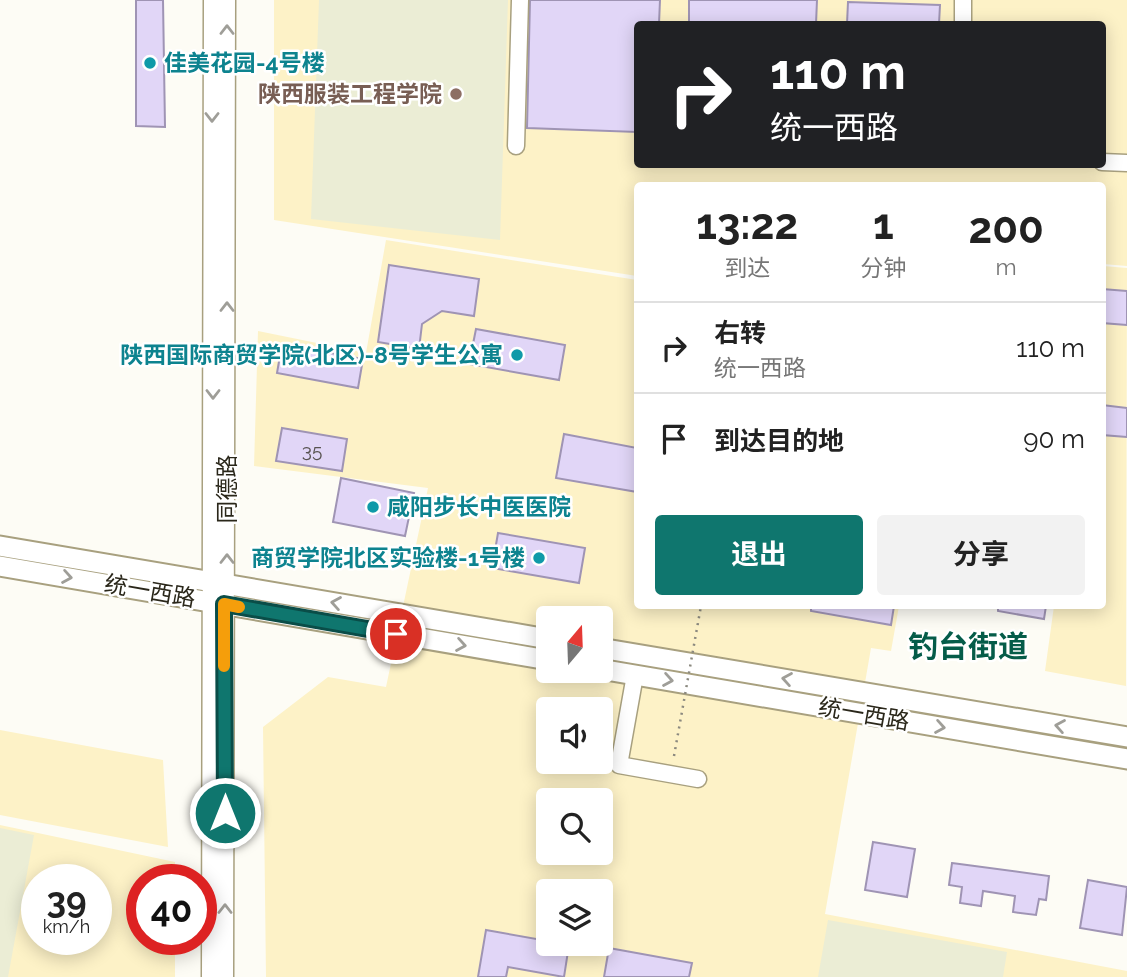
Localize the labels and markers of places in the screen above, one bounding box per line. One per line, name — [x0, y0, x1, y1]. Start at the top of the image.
place label: 佳美花园-4号楼 — [164, 49, 325, 76]
marker: 佳美花园-4号楼 — [142, 55, 158, 71]
place label: 陕西服装工程学院 — [258, 80, 442, 107]
marker: 陕西服装工程学院 — [448, 86, 464, 102]
place label: 陕西国际商贸学院(北区)-8号学生公寓 — [120, 341, 503, 368]
marker: 陕西国际商贸学院(北区)-8号学生公寓 — [509, 347, 525, 363]
place label: 咸阳步长中医医院 — [387, 493, 571, 520]
marker: 咸阳步长中医医院 — [365, 499, 381, 515]
place label: 商贸学院北区实验楼-1号楼 — [251, 544, 525, 571]
marker: 商贸学院北区实验楼-1号楼 — [531, 550, 547, 566]
pin — [366, 604, 426, 664]

